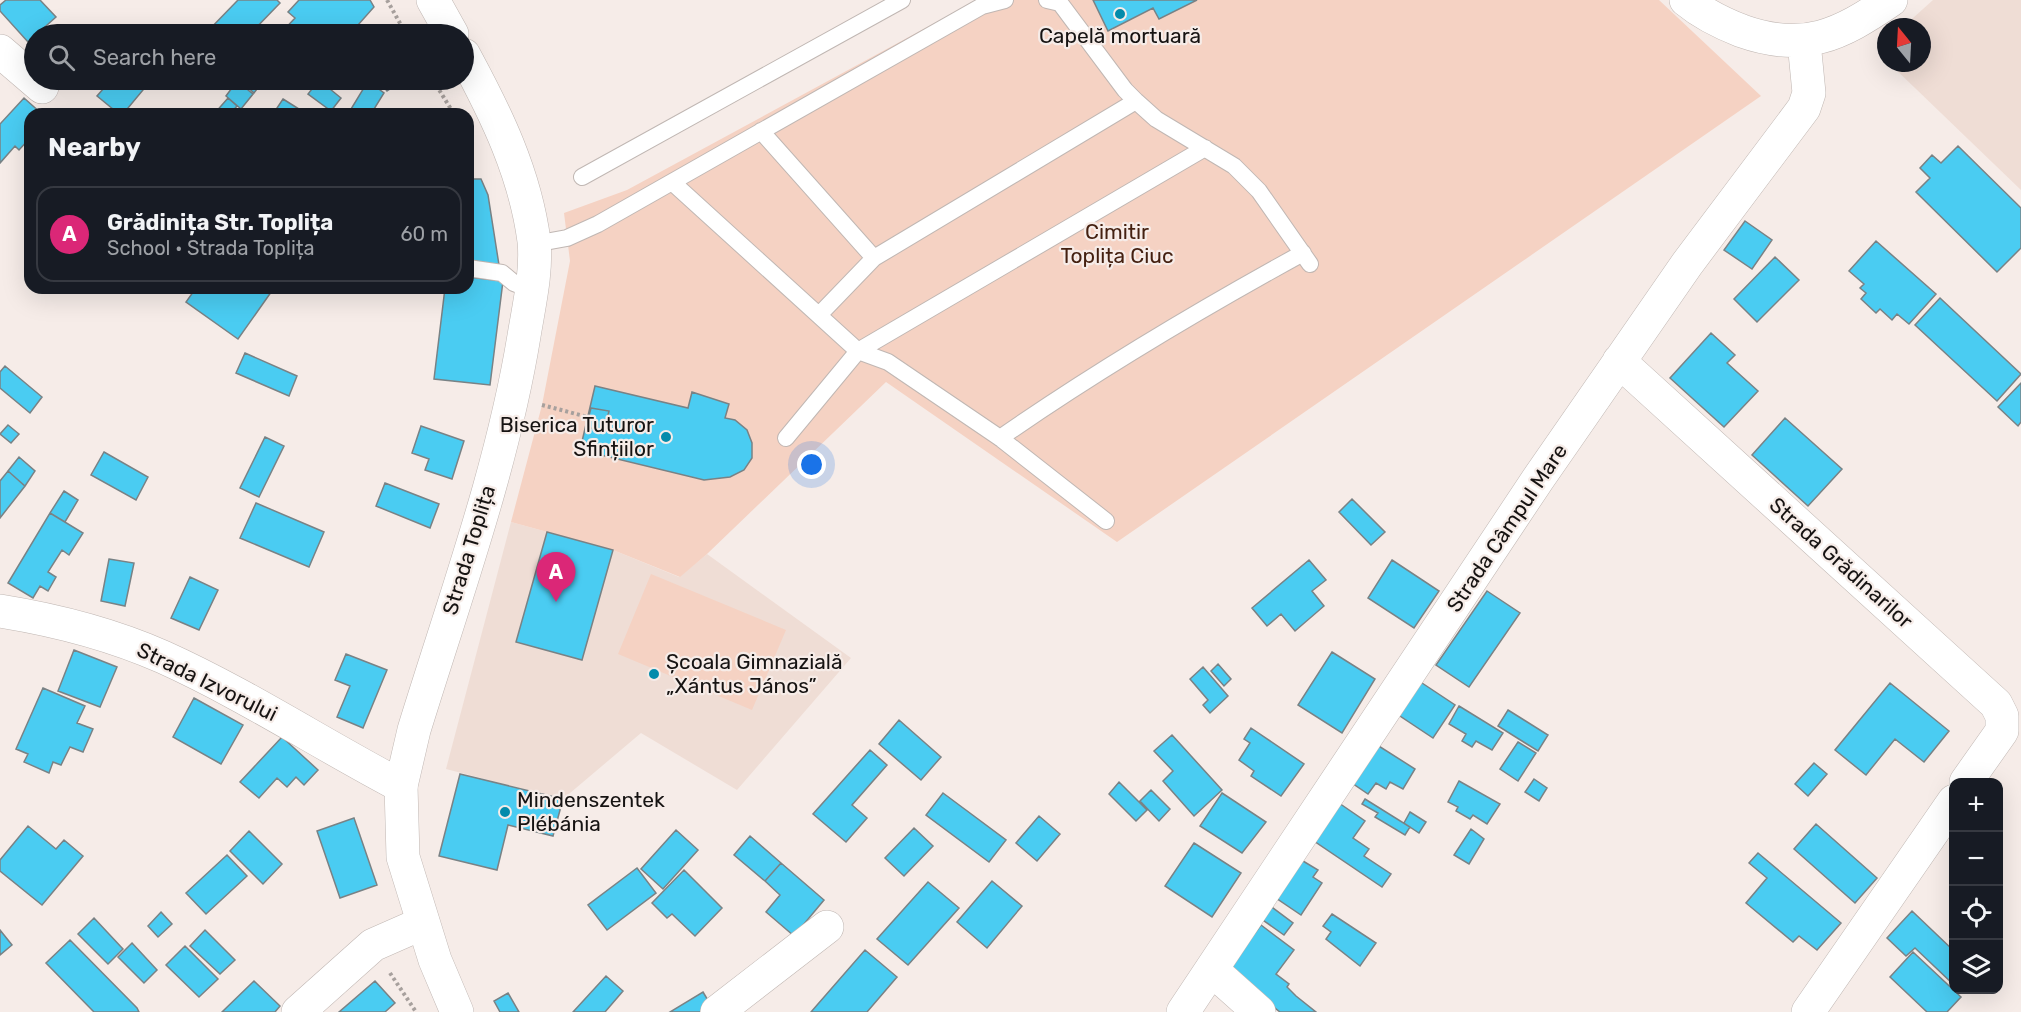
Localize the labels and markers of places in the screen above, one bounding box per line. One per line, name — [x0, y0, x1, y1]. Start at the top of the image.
marker: Capelă mortuară — [1113, 7, 1127, 21]
place label: Capelă mortuară — [1039, 23, 1201, 48]
place label: Biserica Tuturor Sfințiilor — [500, 412, 654, 461]
marker: Biserica Tuturor Sfințiilor — [659, 430, 673, 444]
pin: A — [536, 552, 576, 602]
place label: Școala Gimnazială „Xántus János” — [666, 649, 843, 698]
marker: Școala Gimnazială „Xántus János” — [647, 667, 661, 681]
place label: Mindenszentek Plébánia — [517, 787, 665, 836]
marker: Mindenszentek Plébánia — [498, 805, 512, 819]

